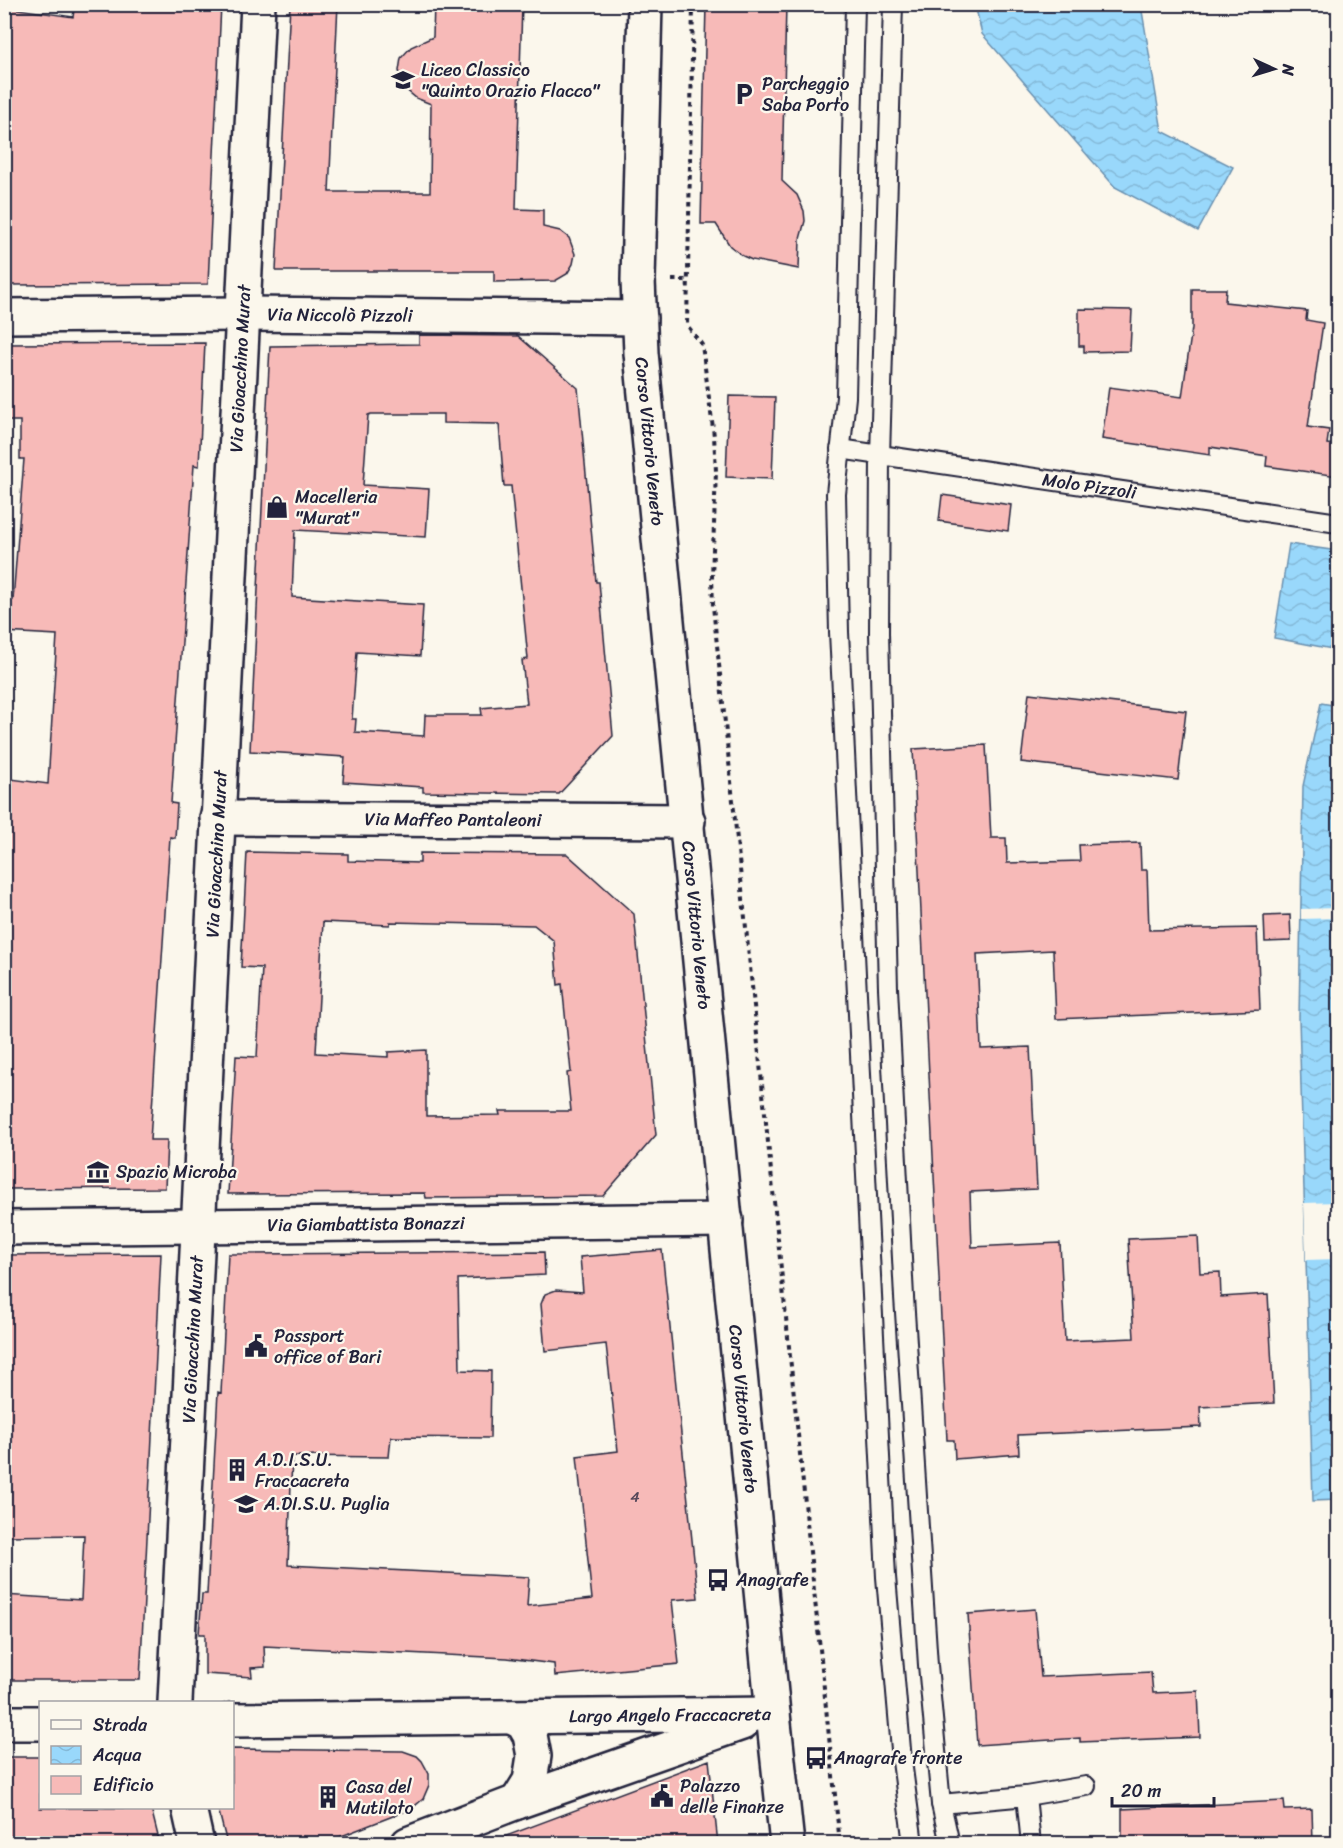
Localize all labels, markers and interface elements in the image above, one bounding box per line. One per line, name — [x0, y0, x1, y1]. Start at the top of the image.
north arrow — [1244, 39, 1304, 99]
place label: Liceo Classico "Quinto Orazio Flacco" — [421, 54, 601, 107]
text: N — [1274, 62, 1303, 77]
school or university icon: Liceo Classico "Quinto Orazio Flacco" — [390, 67, 416, 93]
place label: Parcheggio Saba Porto — [762, 68, 849, 121]
parking icon: Parcheggio Saba Porto — [731, 81, 757, 107]
street label: Via Gioacchino Murat — [220, 283, 260, 453]
street label: Via Niccolò Pizzoli — [267, 298, 414, 332]
street label: Corso Vittorio Veneto — [625, 356, 674, 527]
street label: Molo Pizzoli — [1040, 463, 1140, 509]
place label: Macelleria "Murat" — [295, 481, 378, 534]
shop icon: Macelleria "Murat" — [264, 494, 290, 520]
street label: Via Gioacchino Murat — [196, 769, 237, 939]
street label: Via Maffeo Pantaleoni — [364, 803, 543, 836]
street label: Corso Vittorio Veneto — [672, 839, 721, 1011]
place label: Spazio Microba — [116, 1156, 237, 1188]
museum icon: Spazio Microba — [85, 1159, 111, 1185]
street label: Via Giambattista Bonazzi — [267, 1207, 466, 1241]
street label: Via Gioacchino Murat — [173, 1254, 213, 1424]
place label: Passport office of Bari — [274, 1320, 382, 1373]
street label: Corso Vittorio Veneto — [719, 1323, 768, 1495]
public building icon: Passport office of Bari — [243, 1333, 269, 1359]
place label: A.D.I.S.U. Fraccacreta — [254, 1444, 350, 1497]
building icon: A.D.I.S.U. Fraccacreta — [224, 1457, 250, 1483]
house number: 4 — [630, 1484, 640, 1510]
place label: A.DI.S.U. Puglia — [263, 1488, 389, 1520]
school or university icon: A.DI.S.U. Puglia — [233, 1491, 259, 1517]
place label: Anagrafe — [735, 1564, 809, 1596]
bus stop icon: Anagrafe — [705, 1567, 731, 1593]
street label: Largo Angelo Fraccacreta — [569, 1698, 772, 1732]
legend — [39, 1701, 234, 1809]
text: Strada — [93, 1709, 148, 1741]
text: Acqua — [92, 1739, 142, 1771]
place label: Anagrafe fronte — [833, 1742, 963, 1774]
bus stop icon: Anagrafe fronte — [803, 1745, 829, 1771]
text: Edificio — [93, 1769, 154, 1801]
place label: Palazzo delle Finanze — [680, 1770, 784, 1823]
scale bar — [1112, 1770, 1214, 1808]
place label: Casa del Mutilato — [346, 1771, 414, 1824]
text: 20 m — [1121, 1775, 1161, 1807]
public building icon: Palazzo delle Finanze — [649, 1783, 675, 1809]
building icon: Casa del Mutilato — [315, 1784, 341, 1810]

